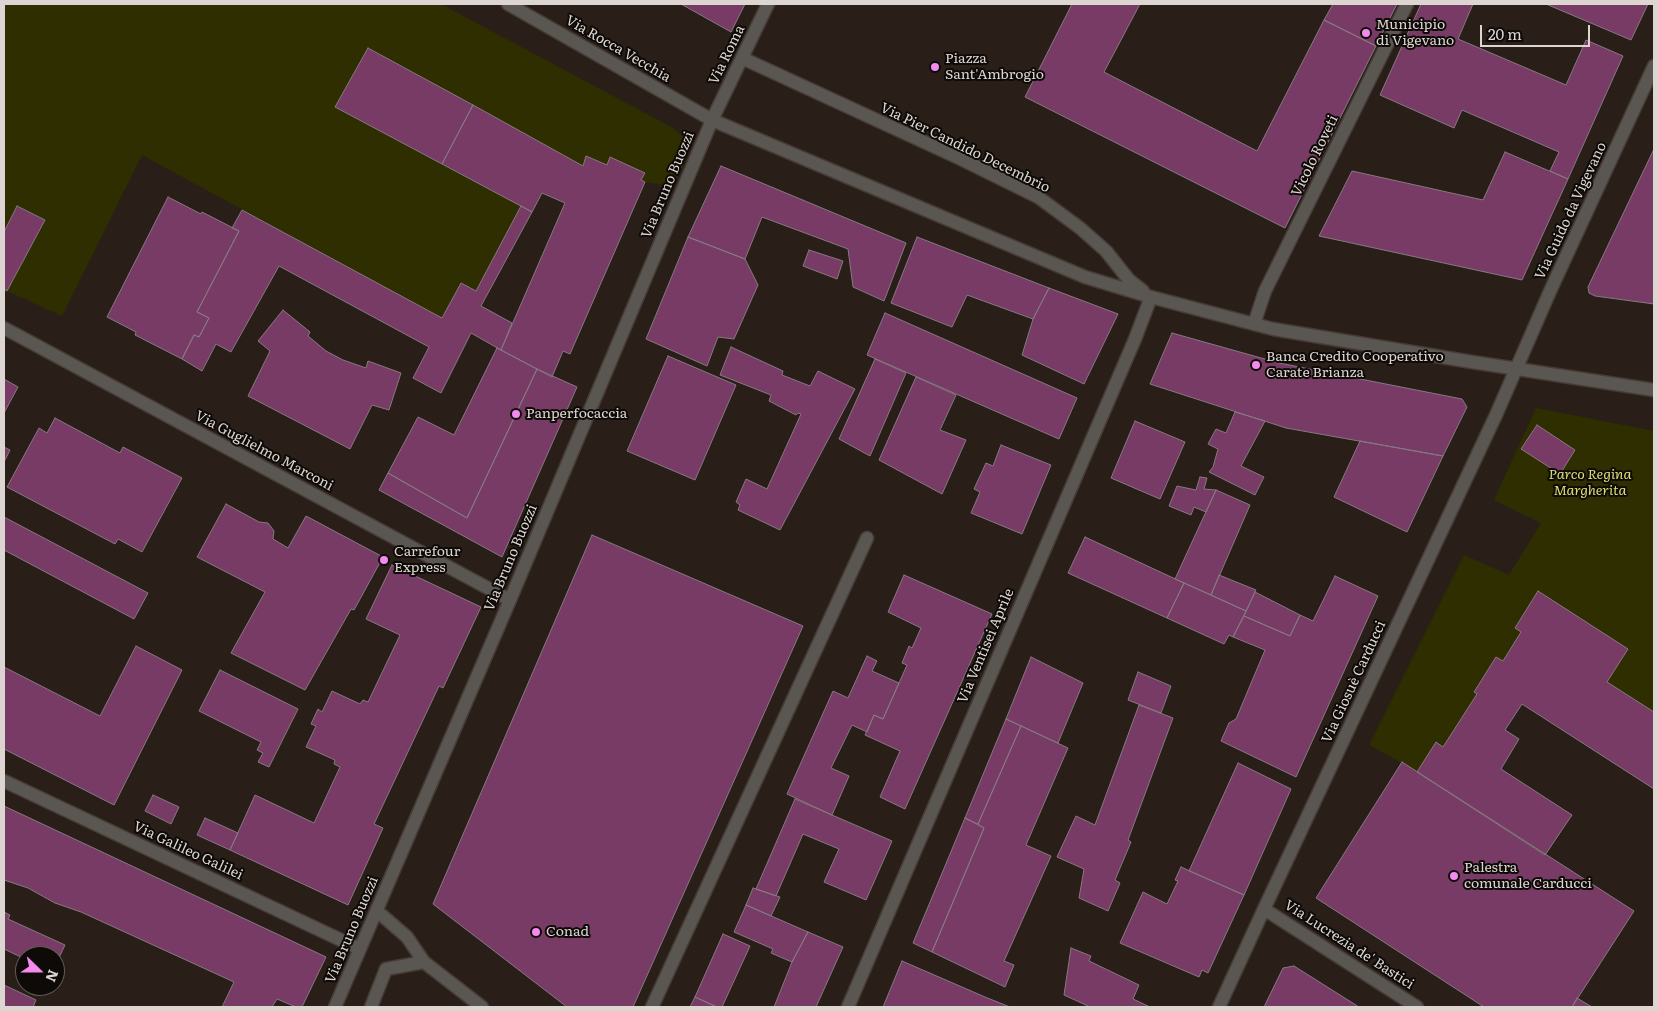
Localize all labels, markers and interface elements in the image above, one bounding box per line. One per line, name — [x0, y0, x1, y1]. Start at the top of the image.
street label: Via Rocca Vecchia — [562, 12, 674, 86]
scale bar — [1483, 15, 1593, 47]
place label: Municipio di Vigevano — [1376, 17, 1454, 49]
text: 20 m — [1488, 22, 1522, 45]
street label: Via Roma — [705, 23, 749, 87]
marker: Municipio di Vigevano — [1360, 27, 1372, 39]
place label: Piazza Sant'Ambrogio — [945, 51, 1044, 84]
marker: Piazza Sant'Ambrogio — [929, 61, 941, 73]
street label: Via Pier Candido Decembrio — [877, 100, 1053, 196]
street label: Vicolo Roveti — [1288, 113, 1342, 199]
street label: Via Bruno Buozzi — [638, 129, 698, 241]
street label: Via Guido da Vigevano — [1532, 140, 1610, 282]
place label: Banca Credito Cooperativo Carate Brianza — [1266, 349, 1444, 382]
marker: Banca Credito Cooperativo Carate Brianza — [1250, 359, 1262, 371]
place label: Panperfocaccia — [526, 406, 627, 422]
street label: Via Guglielmo Marconi — [192, 407, 336, 495]
marker: Panperfocaccia — [510, 408, 522, 420]
park label: Parco Regina Margherita — [1549, 467, 1631, 500]
street label: Via Bruno Buozzi — [481, 502, 541, 614]
place label: Carrefour Express — [394, 544, 460, 576]
marker: Carrefour Express — [378, 554, 390, 566]
street label: Via Ventisei Aprile — [954, 586, 1018, 706]
street label: Via Giosuè Carducci — [1318, 618, 1390, 746]
street label: Via Galileo Galilei — [130, 818, 246, 884]
place label: Palestra comunale Carducci — [1464, 860, 1592, 892]
marker: Palestra comunale Carducci — [1448, 870, 1460, 882]
street label: Via Bruno Buozzi — [322, 874, 382, 986]
street label: Via Lucrezia de' Bastici — [1281, 897, 1417, 993]
place label: Conad — [546, 924, 589, 940]
marker: Conad — [530, 926, 542, 938]
north arrow — [15, 946, 65, 996]
text: N — [42, 967, 64, 985]

